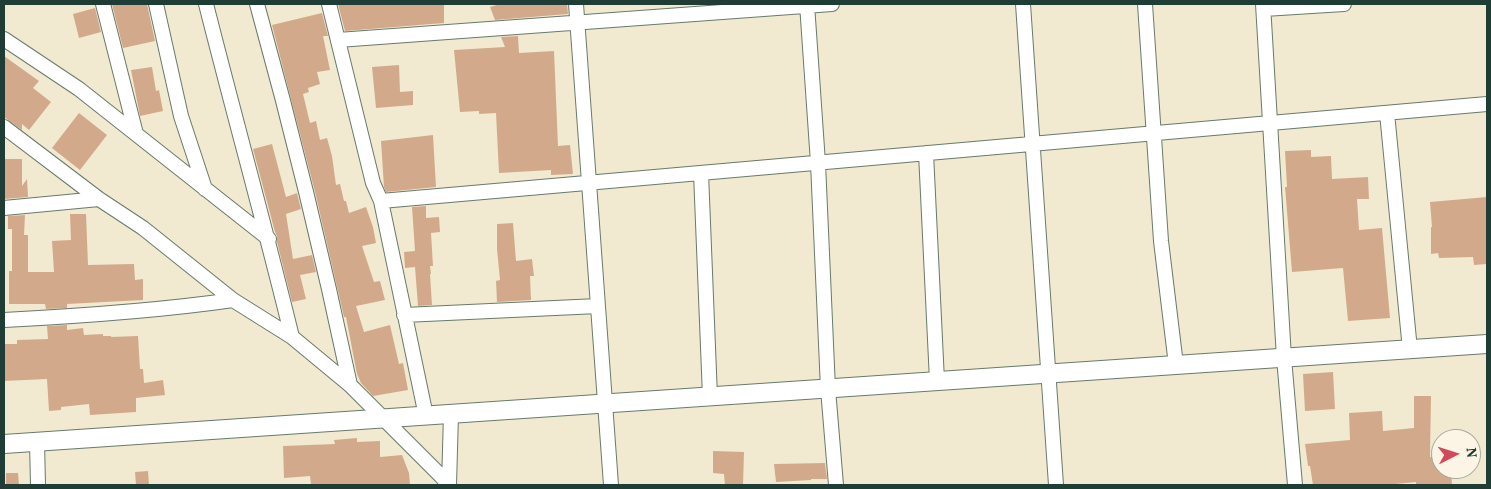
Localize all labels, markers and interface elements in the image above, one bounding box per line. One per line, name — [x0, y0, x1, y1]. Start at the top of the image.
north arrow — [1431, 429, 1481, 479]
text: N — [1461, 447, 1480, 459]

